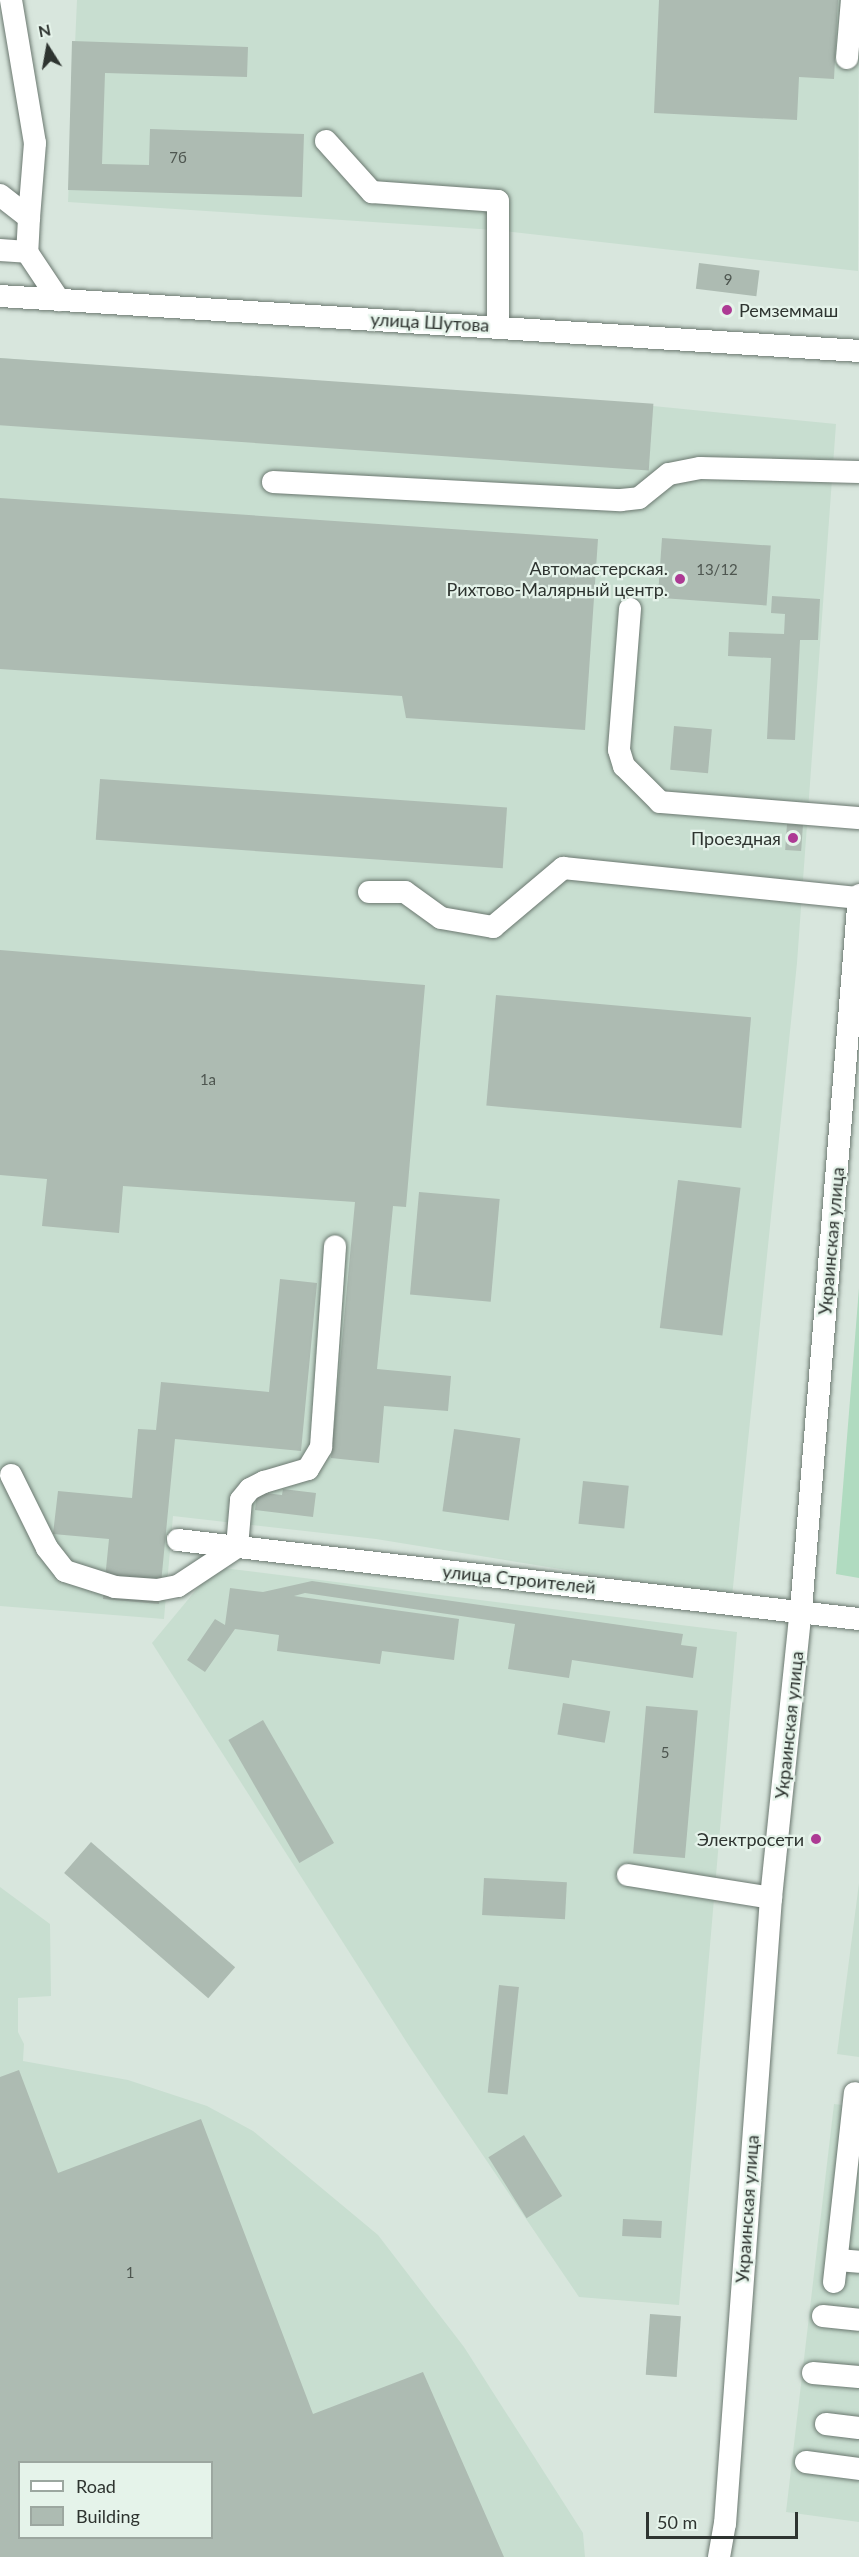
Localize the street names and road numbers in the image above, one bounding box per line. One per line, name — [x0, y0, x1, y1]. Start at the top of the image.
street label: улица Шутова — [370, 308, 490, 336]
street label: Украинская улица — [814, 1166, 848, 1316]
street label: улица Строителей — [441, 1560, 597, 1598]
street label: Украинская улица — [771, 1650, 807, 1800]
street label: Украинская улица — [731, 2134, 763, 2284]

